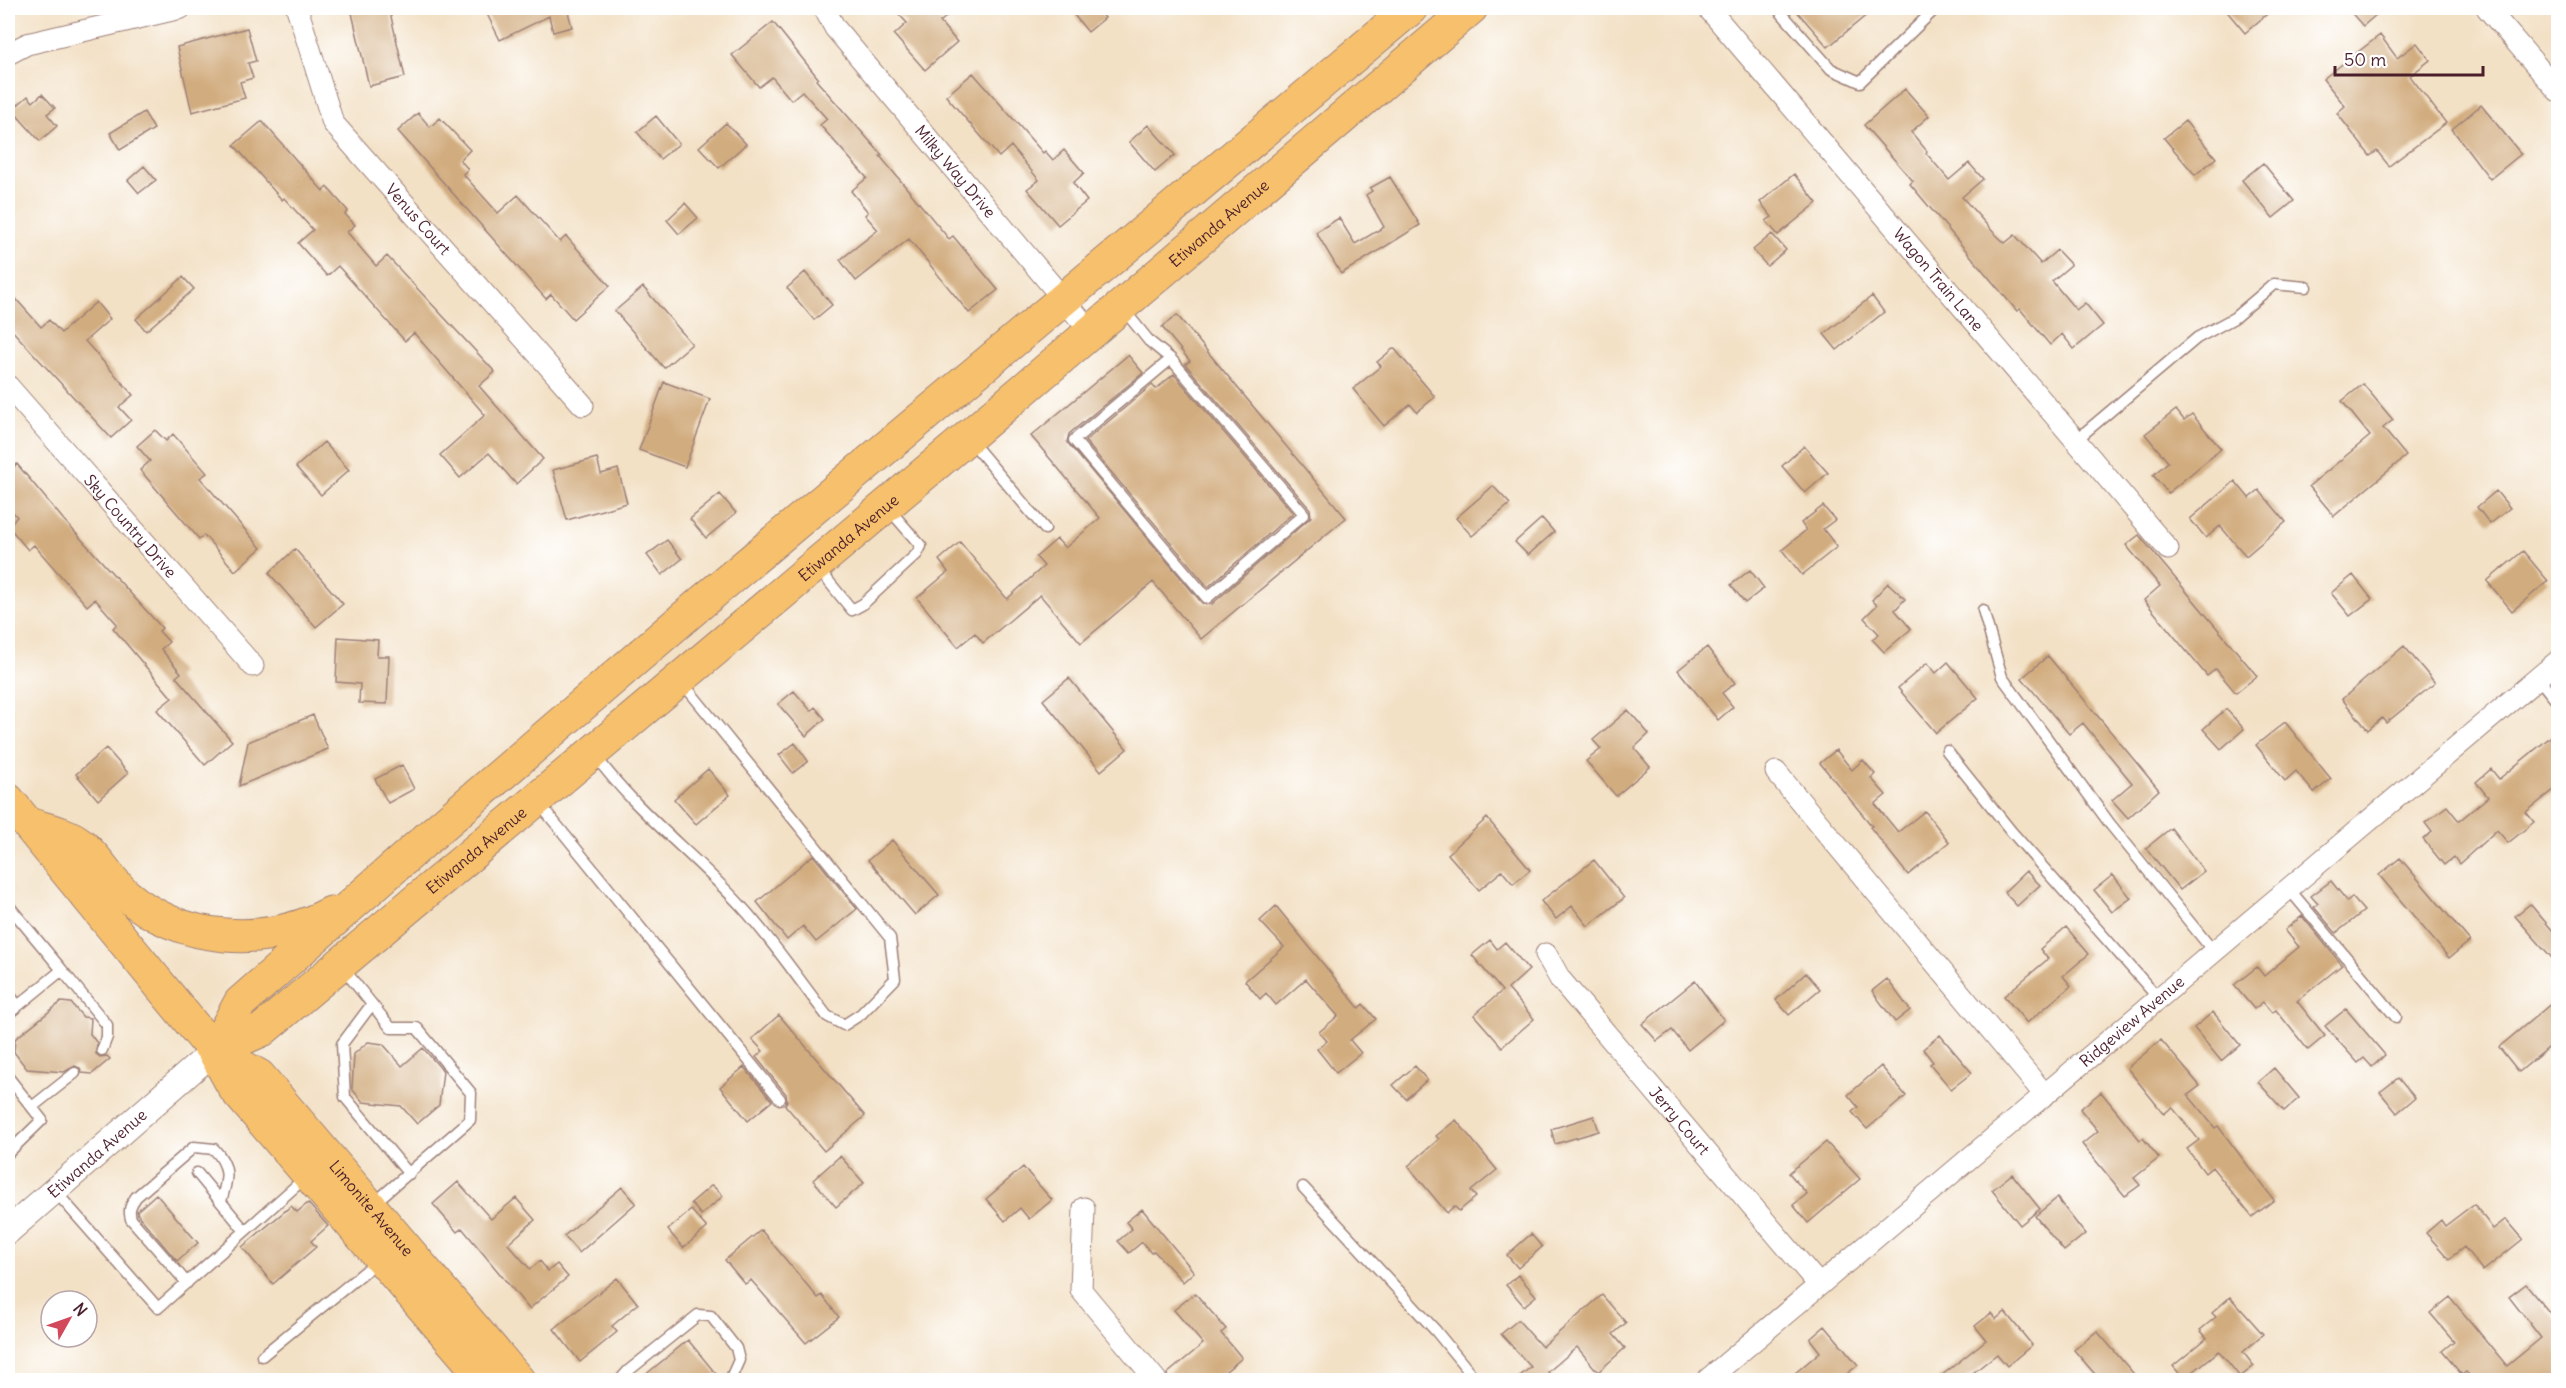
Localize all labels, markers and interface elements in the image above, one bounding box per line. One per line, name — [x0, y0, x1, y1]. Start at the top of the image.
scale bar — [2335, 39, 2484, 77]
text: 50 m — [2344, 48, 2386, 71]
street label: Milky Way Drive — [911, 121, 1000, 222]
street label: Etiwanda Avenue — [1165, 175, 1273, 271]
street label: Venus Court — [381, 179, 455, 259]
street label: Wagon Train Lane — [1889, 224, 1988, 335]
street label: Sky Country Drive — [80, 470, 181, 582]
street label: Etiwanda Avenue — [794, 490, 903, 586]
street label: Etiwanda Avenue — [422, 802, 530, 898]
street label: Ridgeview Avenue — [2075, 971, 2188, 1071]
street label: Jerry Court — [1645, 1082, 1715, 1159]
street label: Etiwanda Avenue — [43, 1105, 151, 1202]
street label: Limonite Avenue — [325, 1156, 418, 1260]
north arrow — [39, 1289, 99, 1349]
text: N — [69, 1299, 92, 1320]

